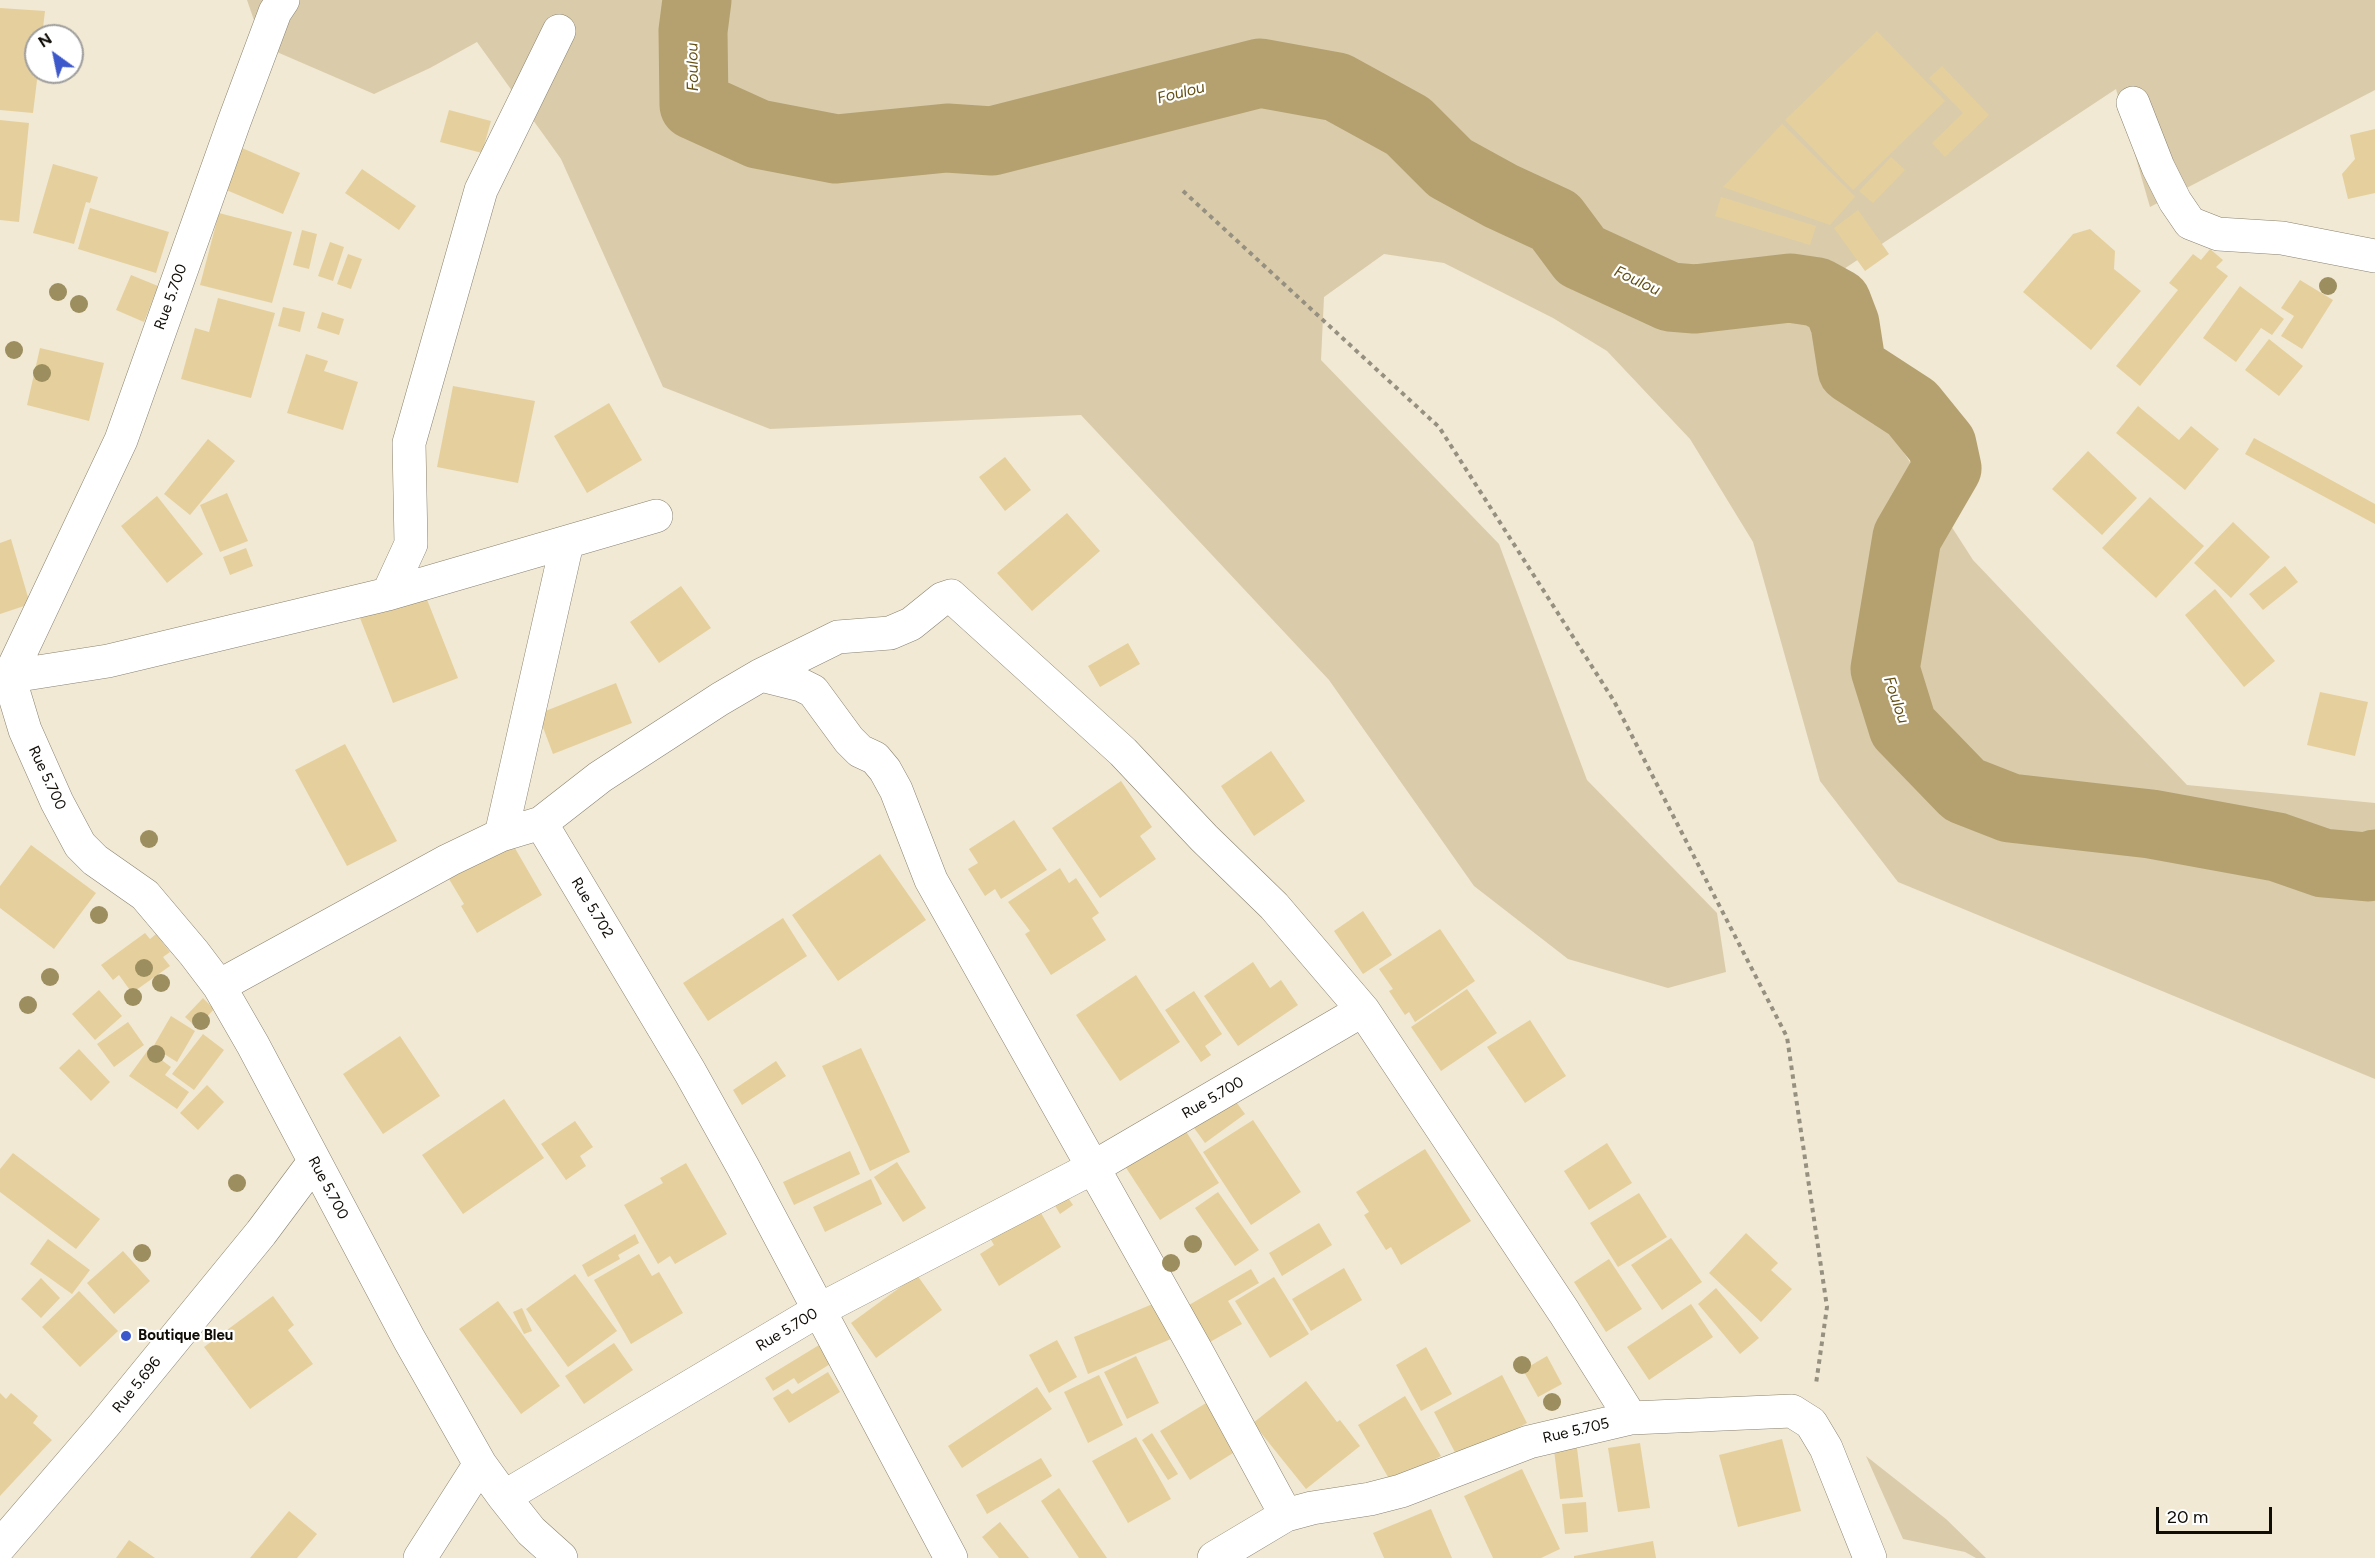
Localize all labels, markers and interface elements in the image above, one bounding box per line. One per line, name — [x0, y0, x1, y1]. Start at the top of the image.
north arrow — [24, 24, 84, 84]
text: N — [35, 29, 55, 51]
water label: Foulou — [683, 43, 703, 91]
water label: Foulou — [1155, 78, 1207, 108]
street label: Rue 5.700 — [151, 262, 191, 332]
water label: Foulou — [1611, 262, 1663, 300]
water label: Foulou — [1879, 674, 1913, 726]
street label: Rue 5.700 — [24, 743, 70, 813]
street label: Rue 5.702 — [567, 874, 617, 942]
street label: Rue 5.700 — [1179, 1073, 1247, 1123]
street label: Rue 5.700 — [304, 1153, 352, 1223]
street label: Rue 5.700 — [753, 1305, 821, 1355]
place label: Boutique Bleu — [138, 1327, 233, 1345]
marker: Boutique Bleu — [119, 1329, 133, 1343]
street label: Rue 5.696 — [109, 1353, 165, 1417]
street label: Rue 5.705 — [1541, 1415, 1611, 1447]
scale bar — [2159, 1495, 2274, 1533]
text: 20 m — [2167, 1506, 2208, 1528]

